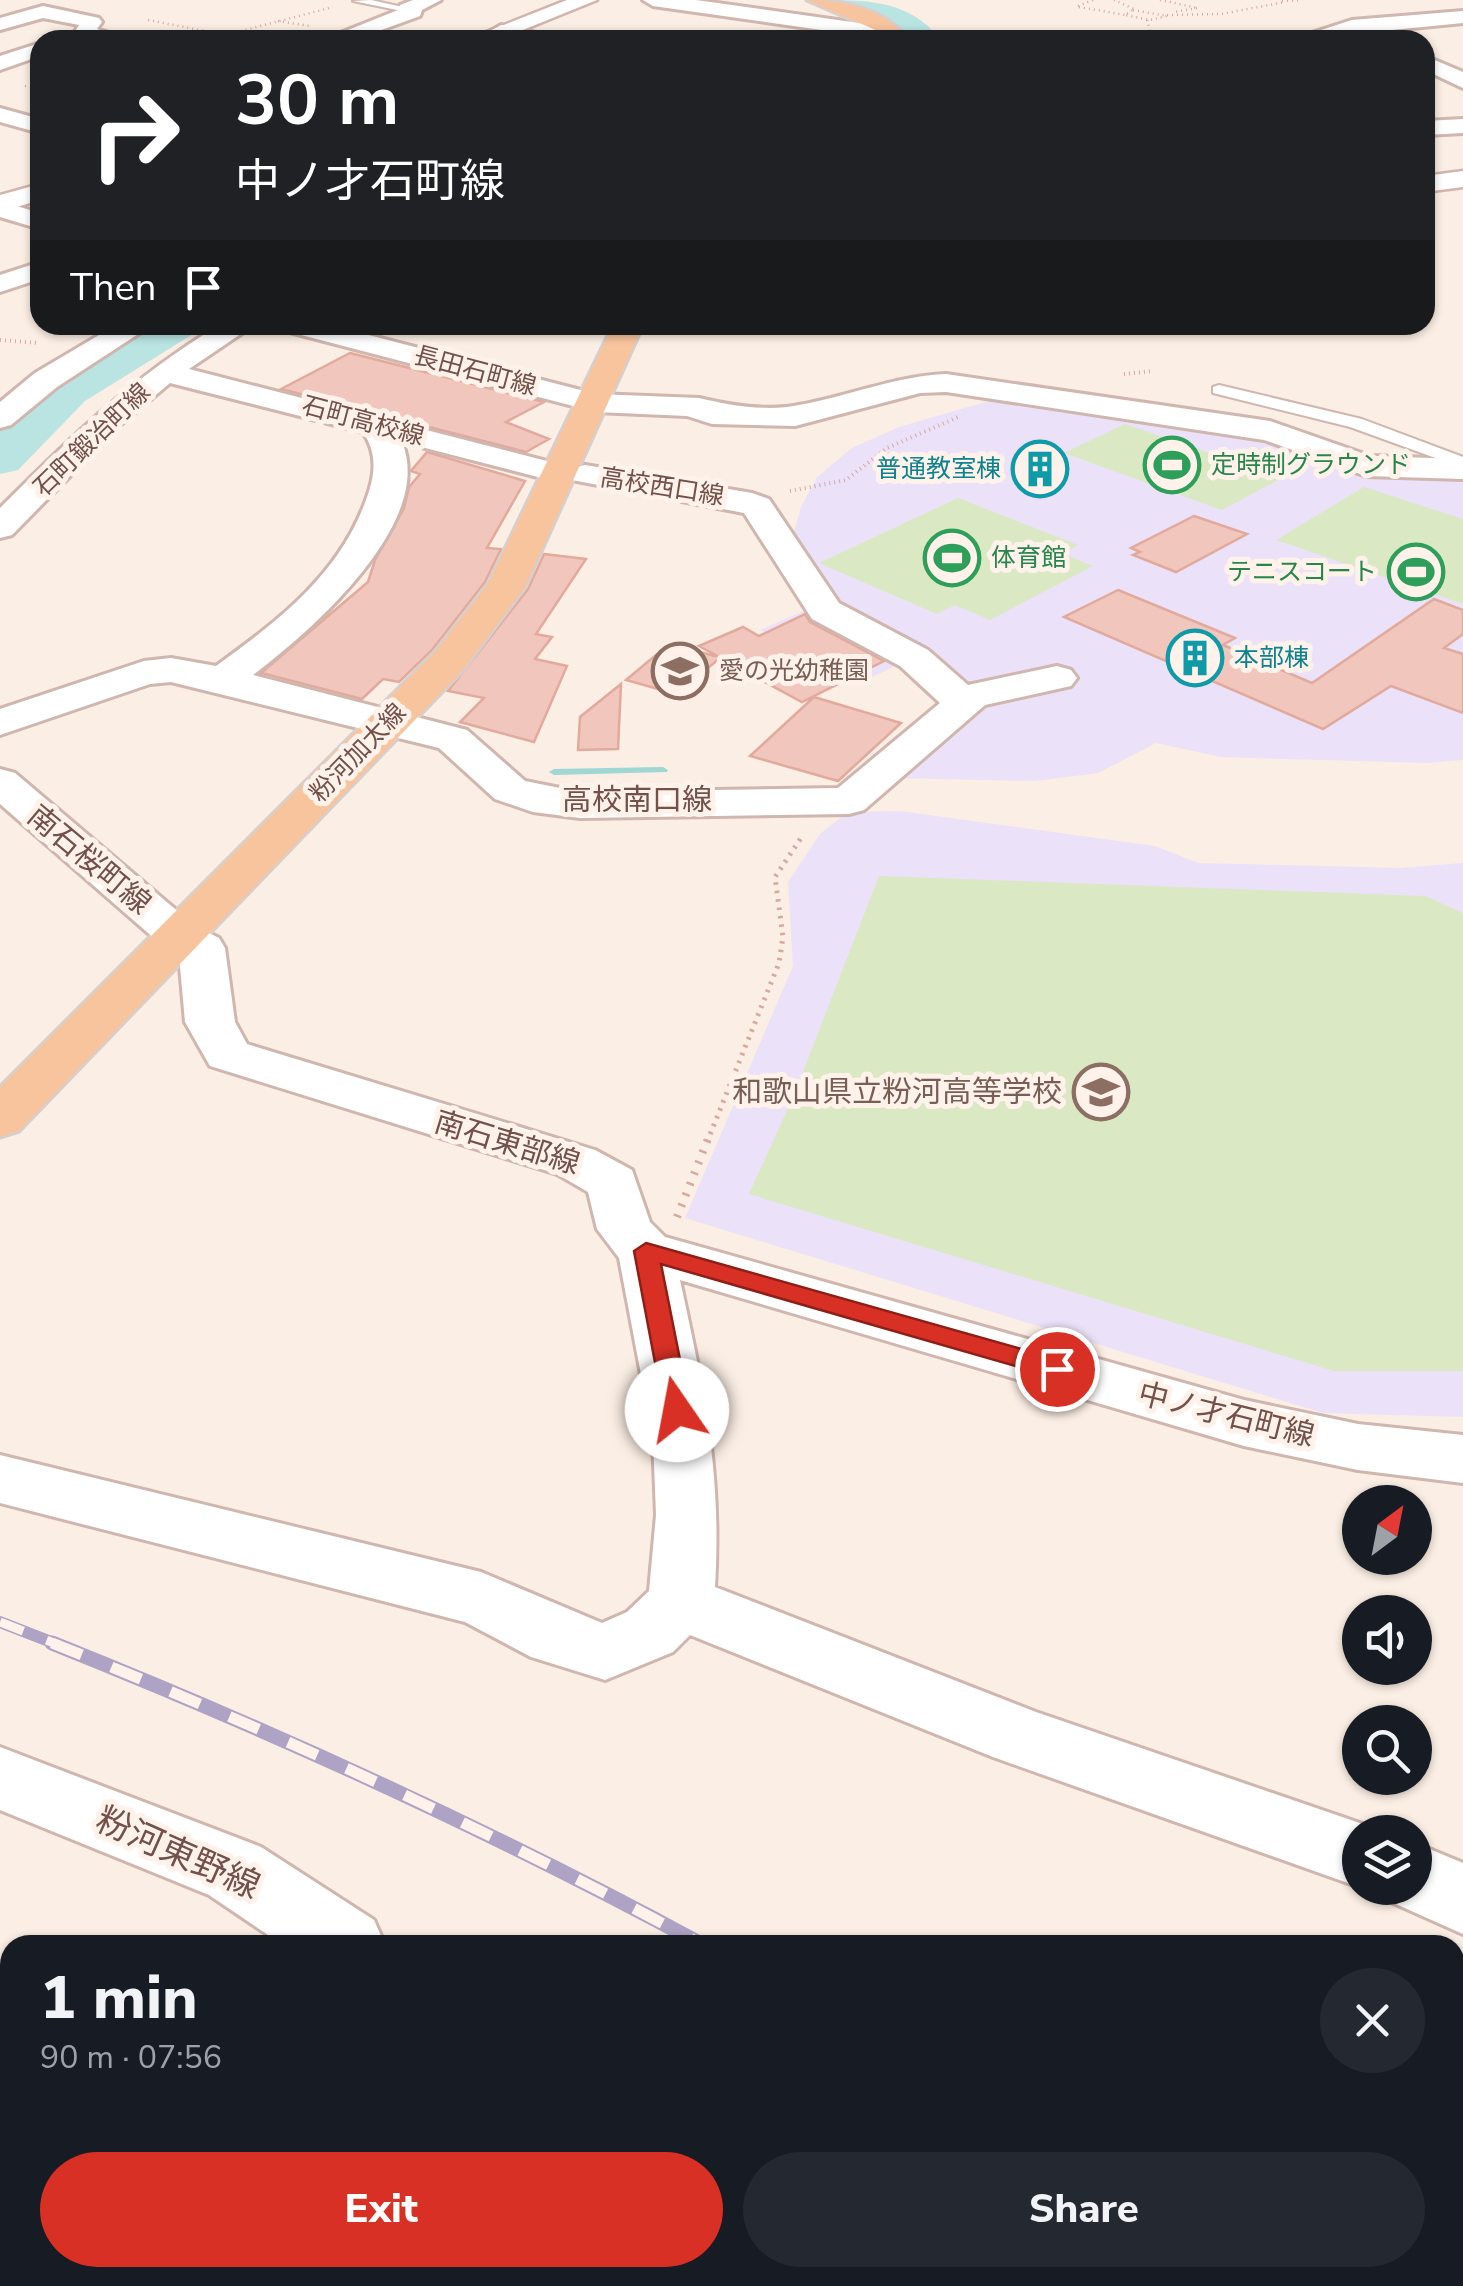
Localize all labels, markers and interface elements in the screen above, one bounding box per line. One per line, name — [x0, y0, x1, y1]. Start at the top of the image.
text: 30 m — [235, 53, 399, 149]
icon: right — [70, 70, 200, 200]
text: 中ノ才石町線 — [235, 151, 505, 212]
icon: arrive — [176, 260, 231, 315]
text: Then — [70, 262, 156, 313]
street label: 長田石町線 — [410, 338, 540, 404]
street label: 石町鍛冶町線 — [26, 376, 158, 504]
street label: 石町高校線 — [298, 388, 428, 454]
sports icon: 定時制グラウンド — [1142, 435, 1202, 495]
building icon: 普通教室棟 — [1010, 439, 1070, 499]
place label: 定時制グラウンド — [1211, 448, 1411, 482]
place label: 普通教室棟 — [876, 452, 1001, 486]
street label: 高校西口線 — [598, 460, 726, 514]
sports icon: 体育館 — [922, 528, 982, 588]
place label: 体育館 — [991, 541, 1066, 575]
sports icon: テニスコート — [1386, 542, 1446, 602]
place label: テニスコート — [1227, 555, 1377, 589]
building icon: 本部棟 — [1165, 628, 1225, 688]
school or university icon: 愛の光幼稚園 — [650, 641, 710, 701]
place label: 本部棟 — [1234, 641, 1309, 675]
place label: 愛の光幼稚園 — [719, 654, 869, 688]
street label: 粉河加太線 — [302, 696, 414, 810]
street label: 高校南口線 — [562, 780, 712, 821]
street label: 南石桜町線 — [18, 796, 160, 924]
school or university icon: 和歌山県立粉河高等学校 — [1071, 1062, 1131, 1122]
place label: 和歌山県立粉河高等学校 — [732, 1072, 1062, 1113]
street label: 南石東部線 — [429, 1101, 585, 1185]
pin — [1015, 1327, 1100, 1412]
icon: arrive — [1030, 1342, 1085, 1397]
position arrow — [625, 1358, 729, 1462]
street label: 中ノ才石町線 — [1134, 1373, 1318, 1457]
north arrow — [1342, 1485, 1432, 1575]
map controls — [1342, 1485, 1432, 1905]
button: sound — [1342, 1595, 1432, 1685]
button: search — [1342, 1705, 1432, 1795]
street label: 粉河東野線 — [88, 1796, 268, 1910]
button: layers — [1342, 1815, 1432, 1905]
text: 1 min — [40, 1957, 198, 2039]
button: close — [1320, 1968, 1425, 2073]
text: 90 m · 07:56 — [40, 2036, 222, 2079]
button: Exit — [40, 2152, 723, 2267]
button: Share — [743, 2152, 1425, 2267]

